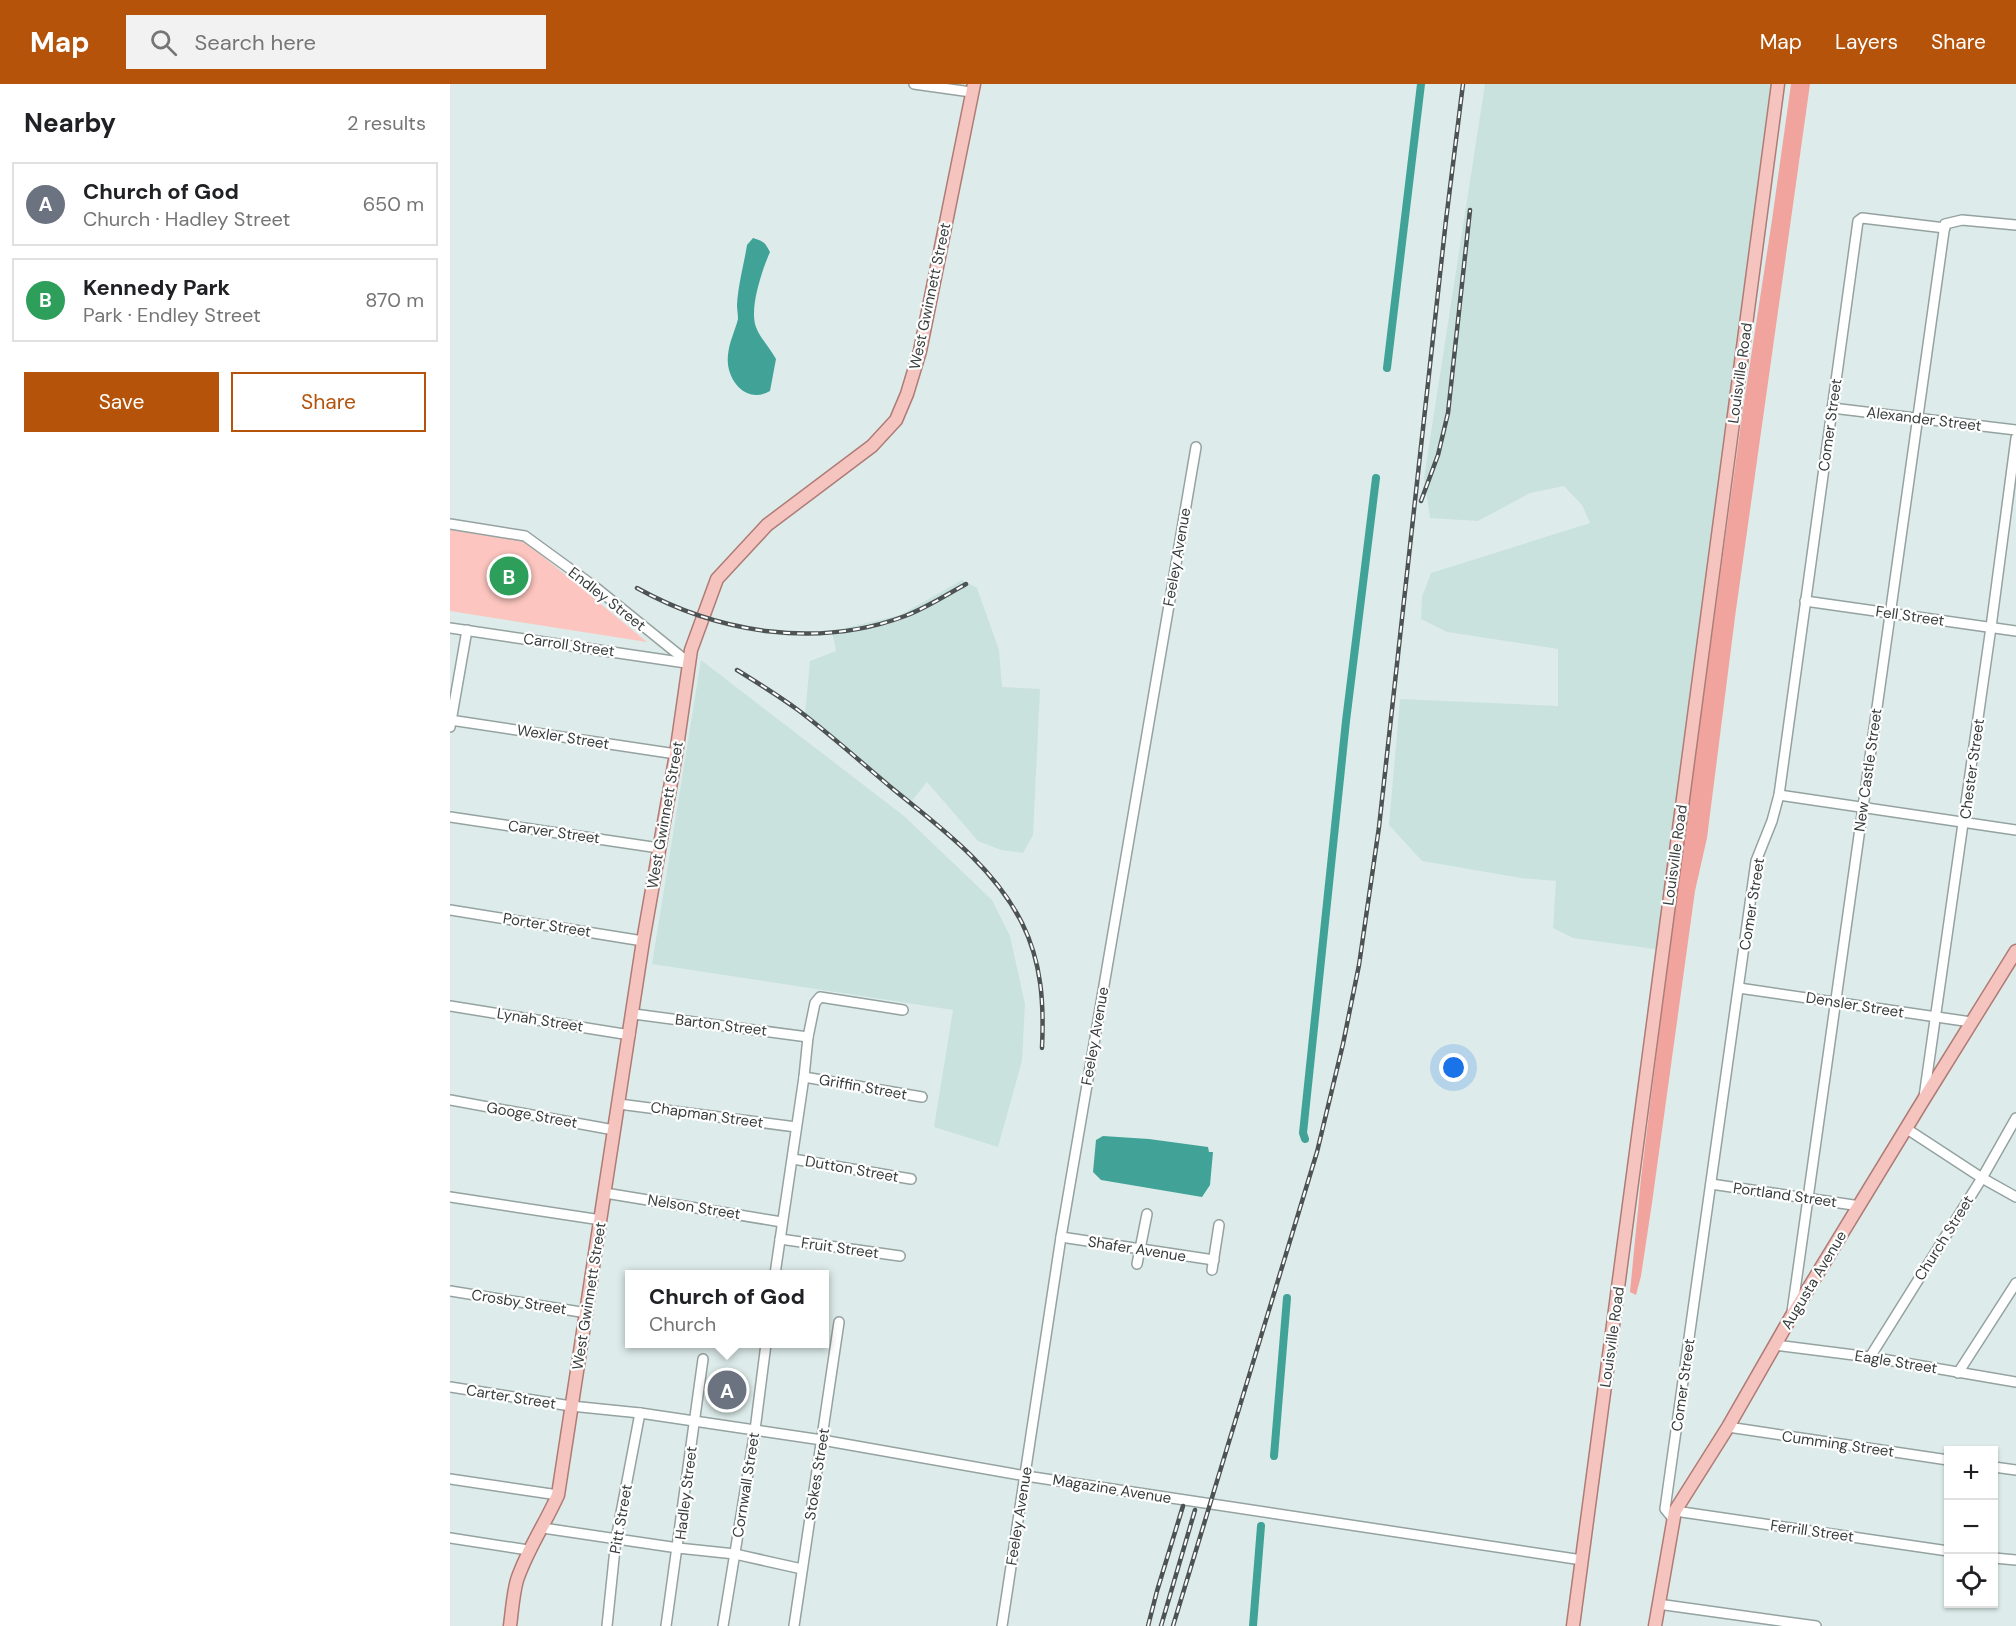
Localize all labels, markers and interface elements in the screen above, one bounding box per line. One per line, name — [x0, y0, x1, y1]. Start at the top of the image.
search box — [126, 15, 546, 69]
text: Map — [30, 24, 90, 61]
icon: search — [147, 26, 180, 59]
text: Search here — [195, 28, 316, 57]
text: Map — [1760, 28, 1802, 56]
text: Layers — [1835, 28, 1898, 56]
text: Share — [1931, 28, 1986, 56]
text: Nearby — [24, 106, 116, 140]
text: 2 results — [347, 110, 426, 136]
text: Church of God — [83, 177, 239, 206]
text: A — [38, 191, 53, 217]
text: 650 m — [363, 191, 424, 217]
text: Church · Hadley Street — [83, 206, 290, 232]
street label: West Gwinnett Street — [905, 221, 955, 371]
text: Kennedy Park — [83, 273, 230, 302]
text: B — [39, 287, 52, 313]
text: 870 m — [365, 287, 424, 313]
text: Park · Endley Street — [83, 302, 261, 328]
street label: Louisville Road — [1723, 321, 1757, 425]
button: Save — [24, 372, 219, 432]
button: Share — [231, 372, 426, 432]
street label: Comer Street — [1814, 377, 1846, 473]
street label: Alexander Street — [1865, 402, 1983, 436]
street label: Feeley Avenue — [1159, 506, 1195, 608]
pin: B — [490, 554, 528, 598]
street label: Endley Street — [564, 563, 650, 636]
street label: Fell Street — [1874, 601, 1946, 631]
street label: Carroll Street — [522, 629, 616, 661]
street label: New Castle Street — [1849, 707, 1887, 833]
street label: Chester Street — [1955, 717, 1989, 821]
street label: Wexler Street — [515, 720, 611, 754]
street label: West Gwinnett Street — [642, 740, 688, 890]
street label: Louisville Road — [1658, 803, 1692, 907]
street label: Carver Street — [507, 816, 601, 848]
street label: Comer Street — [1735, 856, 1769, 952]
street label: Porter Street — [502, 908, 593, 942]
street label: Feeley Avenue — [1077, 985, 1113, 1087]
street label: Densler Street — [1805, 987, 1906, 1023]
street label: Lynah Street — [495, 1003, 585, 1037]
street label: Barton Street — [674, 1009, 768, 1041]
your location — [1439, 1053, 1468, 1082]
street label: Griffin Street — [817, 1069, 909, 1105]
street label: Googe Street — [485, 1097, 579, 1133]
street label: Chapman Street — [649, 1097, 765, 1133]
street label: Dutton Street — [804, 1151, 900, 1187]
street label: Portland Street — [1732, 1178, 1838, 1212]
street label: Nelson Street — [646, 1190, 742, 1224]
street label: Church Street — [1910, 1191, 1978, 1284]
street label: West Gwinnett Street — [567, 1220, 611, 1371]
street label: Augusta Avenue — [1777, 1227, 1851, 1333]
street label: Shafer Avenue — [1086, 1231, 1188, 1267]
street label: Fruit Street — [800, 1233, 880, 1263]
popup — [625, 1270, 829, 1348]
text: Church of God — [649, 1282, 805, 1311]
street label: Crosby Street — [470, 1285, 568, 1319]
street label: Louisville Road — [1595, 1285, 1629, 1389]
text: Church — [649, 1311, 716, 1337]
street label: Comer Street — [1667, 1337, 1699, 1433]
street label: Eagle Street — [1853, 1346, 1939, 1378]
pin: A — [708, 1368, 746, 1412]
street label: Carter Street — [465, 1380, 557, 1414]
street label: Stokes Street — [800, 1426, 834, 1521]
street label: Cumming Street — [1781, 1426, 1896, 1462]
street label: Cornwall Street — [728, 1431, 764, 1539]
street label: Hadley Street — [670, 1445, 702, 1541]
map controls — [1944, 1446, 1998, 1608]
button: + — [1944, 1446, 1998, 1500]
street label: Feeley Avenue — [1001, 1465, 1037, 1567]
street label: Magazine Avenue — [1051, 1470, 1173, 1508]
street label: Pitt Street — [605, 1482, 637, 1555]
button: − — [1944, 1500, 1998, 1554]
street label: Ferrill Street — [1769, 1515, 1855, 1547]
button: locate — [1944, 1554, 1998, 1608]

